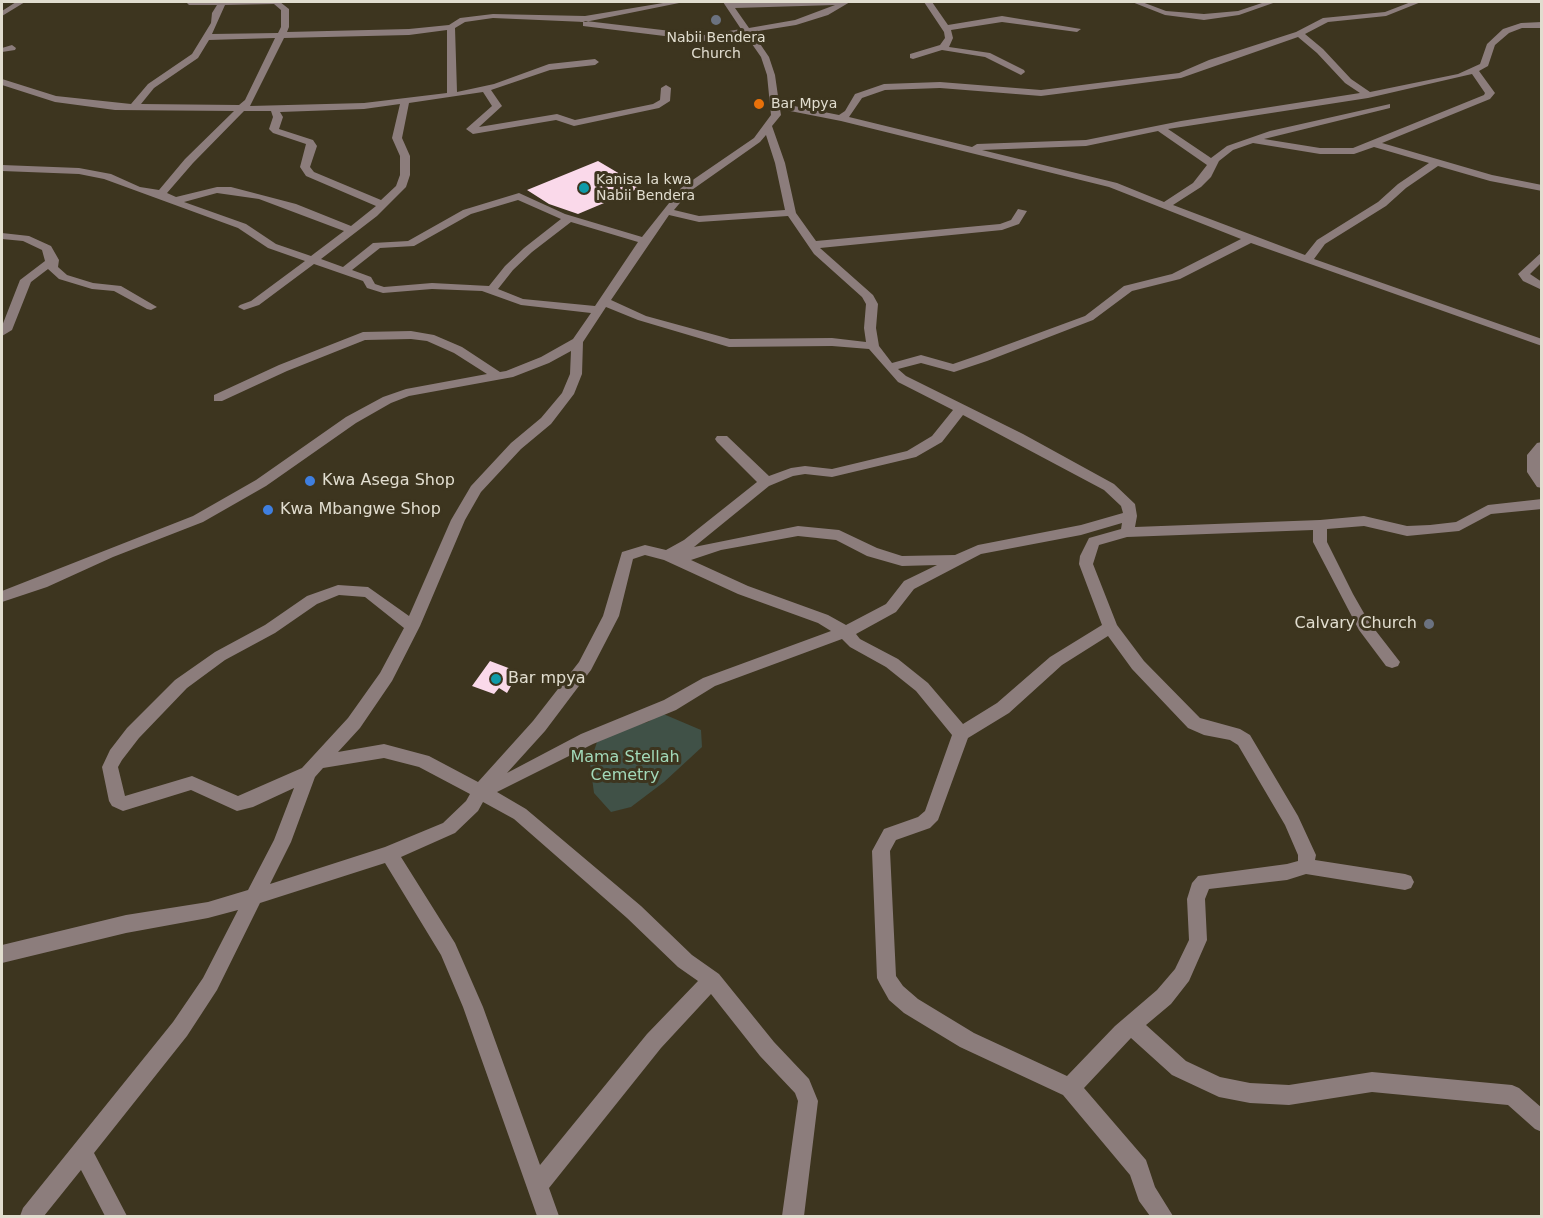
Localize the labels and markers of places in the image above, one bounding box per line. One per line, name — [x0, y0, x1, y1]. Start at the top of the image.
marker: Nabii Bendera Church — [709, 13, 723, 27]
place label: Nabii Bendera Church — [666, 30, 766, 62]
place label: Bar Mpya — [771, 96, 837, 112]
marker: Bar Mpya — [752, 97, 766, 111]
place label: Kanisa la kwa Nabii Bendera — [596, 172, 695, 204]
marker: Kanisa la kwa Nabii Bendera — [577, 181, 591, 195]
place label: Kwa Asega Shop — [322, 471, 455, 491]
marker: Kwa Asega Shop — [303, 474, 317, 488]
place label: Kwa Mbangwe Shop — [280, 500, 441, 520]
marker: Kwa Mbangwe Shop — [261, 503, 275, 517]
place label: Calvary Church — [1295, 614, 1417, 634]
marker: Calvary Church — [1422, 617, 1436, 631]
place label: Bar mpya — [508, 669, 585, 689]
marker: Bar mpya — [489, 672, 503, 686]

